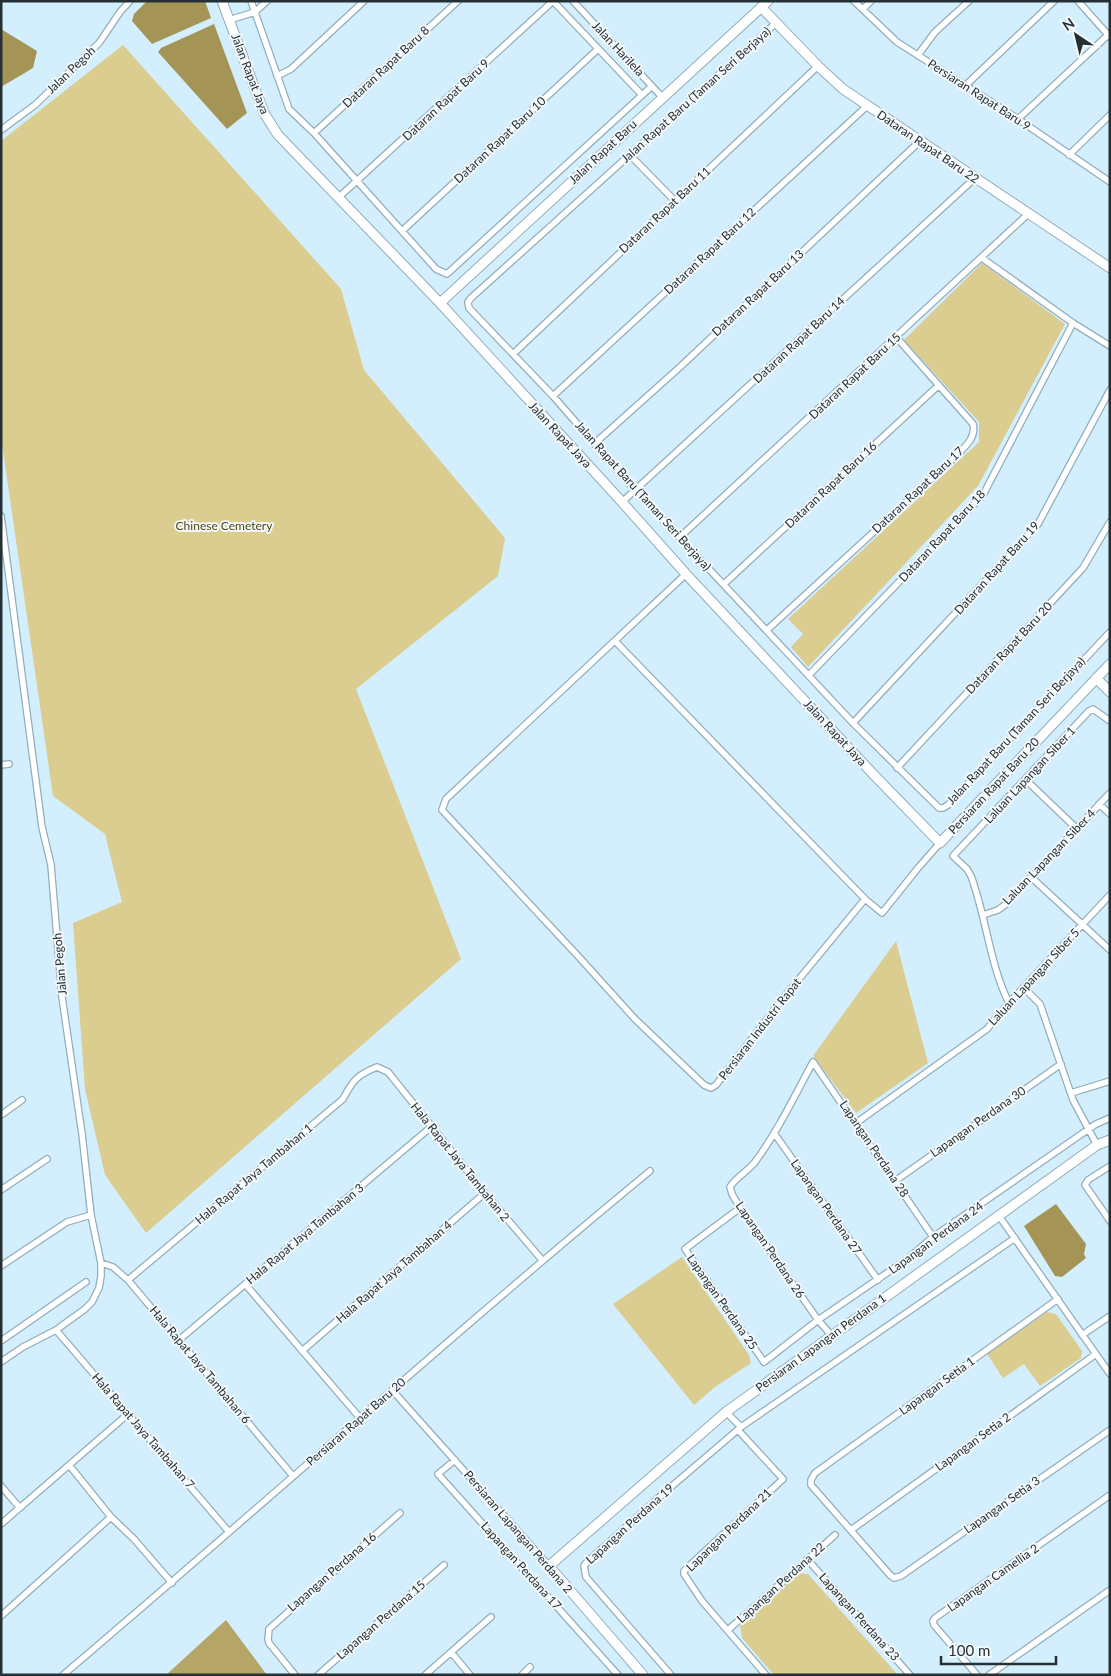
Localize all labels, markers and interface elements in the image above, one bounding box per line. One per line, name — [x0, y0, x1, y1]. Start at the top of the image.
north arrow — [1051, 10, 1101, 60]
text: N — [1059, 14, 1078, 34]
street label: Jalan Harilela — [589, 18, 648, 79]
street label: Dataran Rapat Baru 8 — [339, 23, 432, 111]
street label: Jalan Rapat Baru (Taman Seri Berjaya) — [618, 23, 774, 166]
street label: Jalan Rapat Jaya — [228, 31, 273, 116]
street label: Jalan Pegoh — [43, 43, 98, 97]
street label: Dataran Rapat Baru 9 — [399, 56, 492, 144]
street label: Persiaran Rapat Baru 9 — [925, 56, 1034, 133]
street label: Dataran Rapat Baru 10 — [451, 93, 549, 186]
street label: Dataran Rapat Baru 22 — [874, 107, 982, 186]
street label: Jalan Rapat Baru — [566, 116, 640, 187]
street label: Dataran Rapat Baru 11 — [616, 163, 714, 256]
street label: Dataran Rapat Baru 12 — [661, 204, 759, 297]
street label: Dataran Rapat Baru 13 — [709, 246, 807, 339]
street label: Dataran Rapat Baru 14 — [750, 293, 848, 386]
street label: Dataran Rapat Baru 15 — [806, 329, 904, 422]
street label: Jalan Rapat Jaya — [526, 398, 595, 471]
street label: Jalan Rapat Baru (Taman Seri Berjaya) — [572, 418, 715, 574]
street label: Dataran Rapat Baru 16 — [782, 438, 880, 531]
street label: Dataran Rapat Baru 17 — [869, 443, 967, 536]
street label: Dataran Rapat Baru 18 — [895, 487, 988, 585]
park label: Chinese Cemetery — [176, 518, 273, 533]
street label: Dataran Rapat Baru 19 — [951, 518, 1042, 617]
street label: Dataran Rapat Baru 20 — [962, 599, 1055, 697]
street label: Jalan Rapat Baru (Taman Seri Berjaya) — [943, 654, 1088, 808]
street label: Jalan Rapat Jaya — [801, 696, 870, 769]
street label: Laluan Lapangan Siber 1 — [981, 723, 1079, 826]
street label: Persiaran Rapat Baru 20 — [945, 734, 1042, 837]
street label: Laluan Lapangan Siber 4 — [999, 806, 1098, 908]
street label: Laluan Lapangan Siber 5 — [985, 925, 1083, 1028]
street label: Jalan Pegoh — [49, 932, 70, 996]
street label: Persiaran Industri Rapat — [715, 974, 804, 1083]
street label: Lapangan Perdana 30 — [927, 1083, 1028, 1160]
street label: Lapangan Perdana 28 — [837, 1098, 912, 1200]
street label: Hala Rapat Jaya Tambahan 2 — [408, 1099, 513, 1224]
street label: Hala Rapat Jaya Tambahan 1 — [192, 1120, 316, 1227]
street label: Lapangan Perdana 27 — [788, 1156, 865, 1257]
street label: Hala Rapat Jaya Tambahan 3 — [243, 1180, 367, 1287]
street label: Lapangan Perdana 24 — [886, 1198, 986, 1277]
street label: Lapangan Perdana 26 — [733, 1199, 808, 1301]
street label: Hala Rapat Jaya Tambahan 4 — [333, 1217, 455, 1326]
street label: Lapangan Perdana 25 — [684, 1251, 761, 1352]
street label: Persiaran Lapangan Perdana 1 — [752, 1290, 889, 1395]
street label: Hala Rapat Jaya Tambahan 6 — [147, 1303, 254, 1427]
street label: Lapangan Setia 1 — [896, 1353, 977, 1418]
street label: Hala Rapat Jaya Tambahan 7 — [89, 1370, 198, 1492]
street label: Persiaran Rapat Baru 20 — [303, 1374, 408, 1469]
street label: Lapangan Setia 2 — [932, 1409, 1013, 1474]
street label: Persiaran Lapangan Perdana 2 — [461, 1467, 576, 1596]
street label: Lapangan Setia 3 — [961, 1473, 1043, 1536]
street label: Lapangan Perdana 19 — [583, 1480, 677, 1567]
street label: Lapangan Perdana 21 — [683, 1485, 775, 1574]
street label: Lapangan Perdana 17 — [478, 1519, 565, 1613]
street label: Lapangan Perdana 16 — [284, 1529, 379, 1614]
street label: Lapangan Perdana 22 — [734, 1539, 828, 1626]
street label: Lapangan Camellia 2 — [944, 1540, 1041, 1615]
street label: Lapangan Perdana 23 — [816, 1570, 903, 1664]
street label: Lapangan Perdana 15 — [333, 1577, 428, 1662]
scale bar — [941, 1634, 1056, 1666]
text: 100 m — [948, 1641, 990, 1659]

